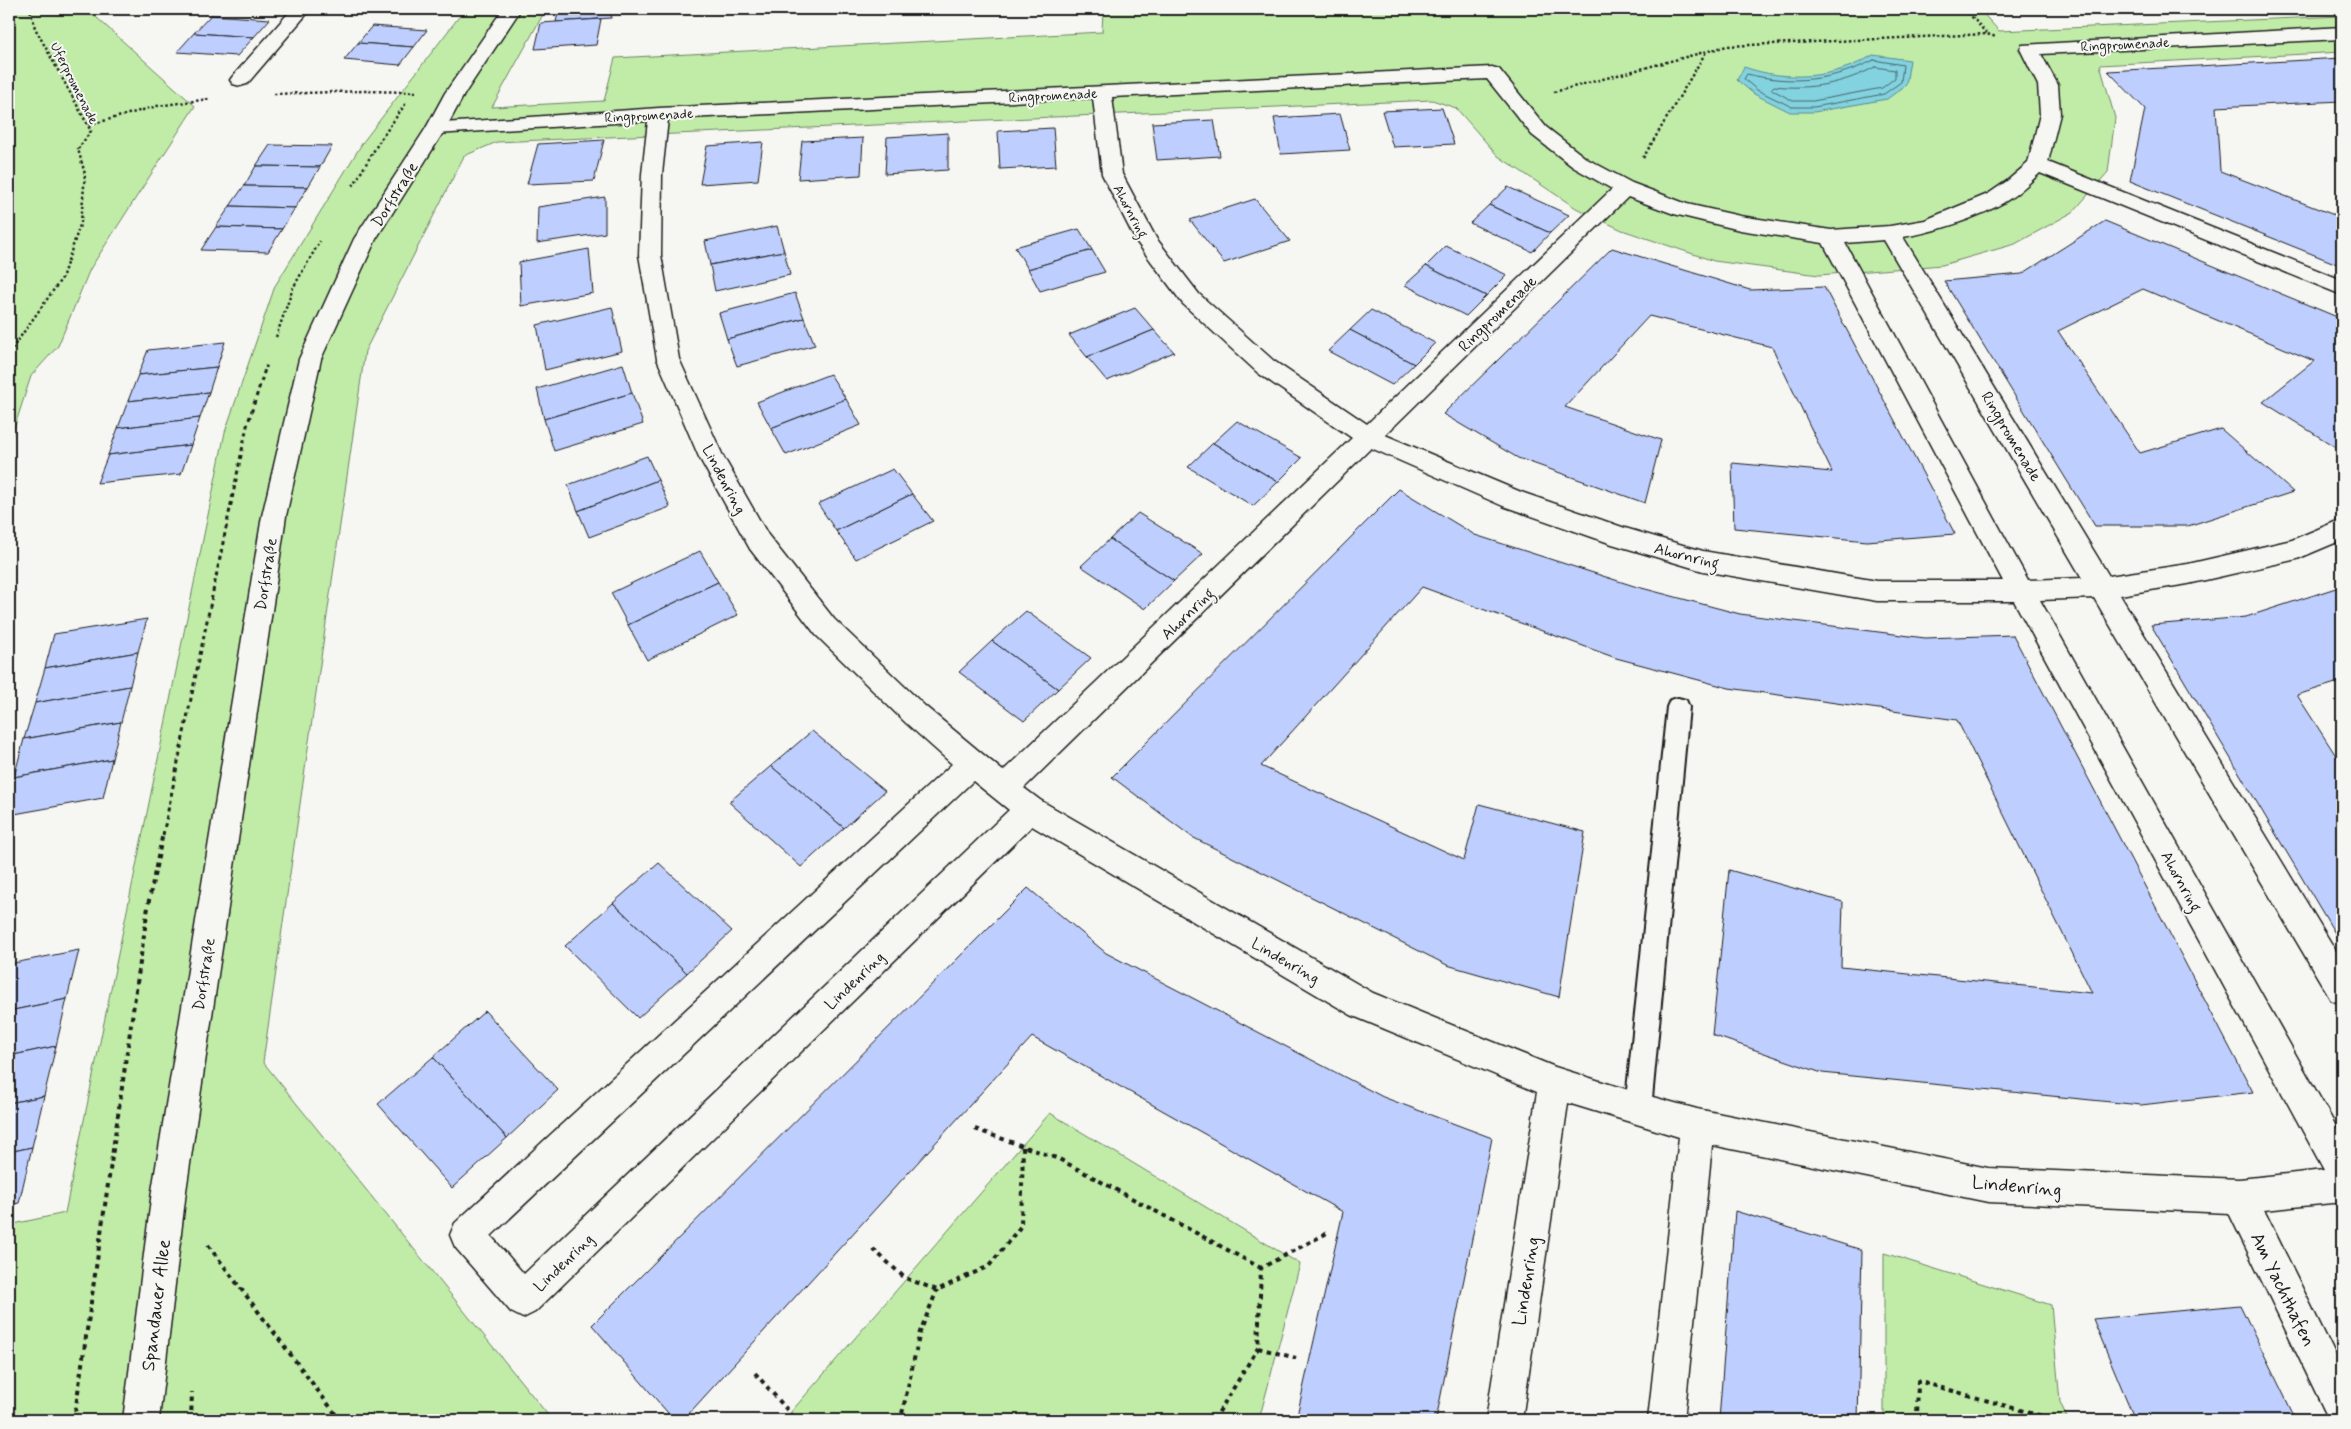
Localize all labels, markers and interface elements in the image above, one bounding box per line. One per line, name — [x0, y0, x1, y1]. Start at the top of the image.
street label: Ringpromenade — [2080, 34, 2170, 57]
street label: Uferpromenade — [46, 39, 103, 128]
street label: Ringpromenade — [1008, 85, 1098, 108]
street label: Ringpromenade — [604, 105, 694, 128]
street label: Dorfstraße — [367, 158, 424, 231]
street label: Ahornring — [1107, 182, 1152, 242]
street label: Ringpromenade — [1454, 271, 1543, 358]
street label: Ringpromenade — [1975, 388, 2046, 487]
street label: Lindenring — [697, 441, 751, 518]
street label: Dorfstraße — [250, 536, 283, 612]
street label: Ahornring — [1652, 538, 1721, 576]
street label: Ahornring — [1157, 583, 1220, 645]
street label: Ahornring — [2155, 848, 2206, 916]
street label: Lindenring — [1247, 933, 1323, 989]
street label: Dorfstraße — [188, 936, 221, 1012]
street label: Lindenring — [820, 947, 890, 1015]
street label: Lindenring — [1971, 1170, 2063, 1204]
street label: Am Yachthafen — [2244, 1228, 2321, 1351]
street label: Lindenring — [529, 1229, 599, 1297]
street label: Lindenring — [1507, 1235, 1547, 1328]
street label: Spandauer Allee — [136, 1238, 177, 1373]

